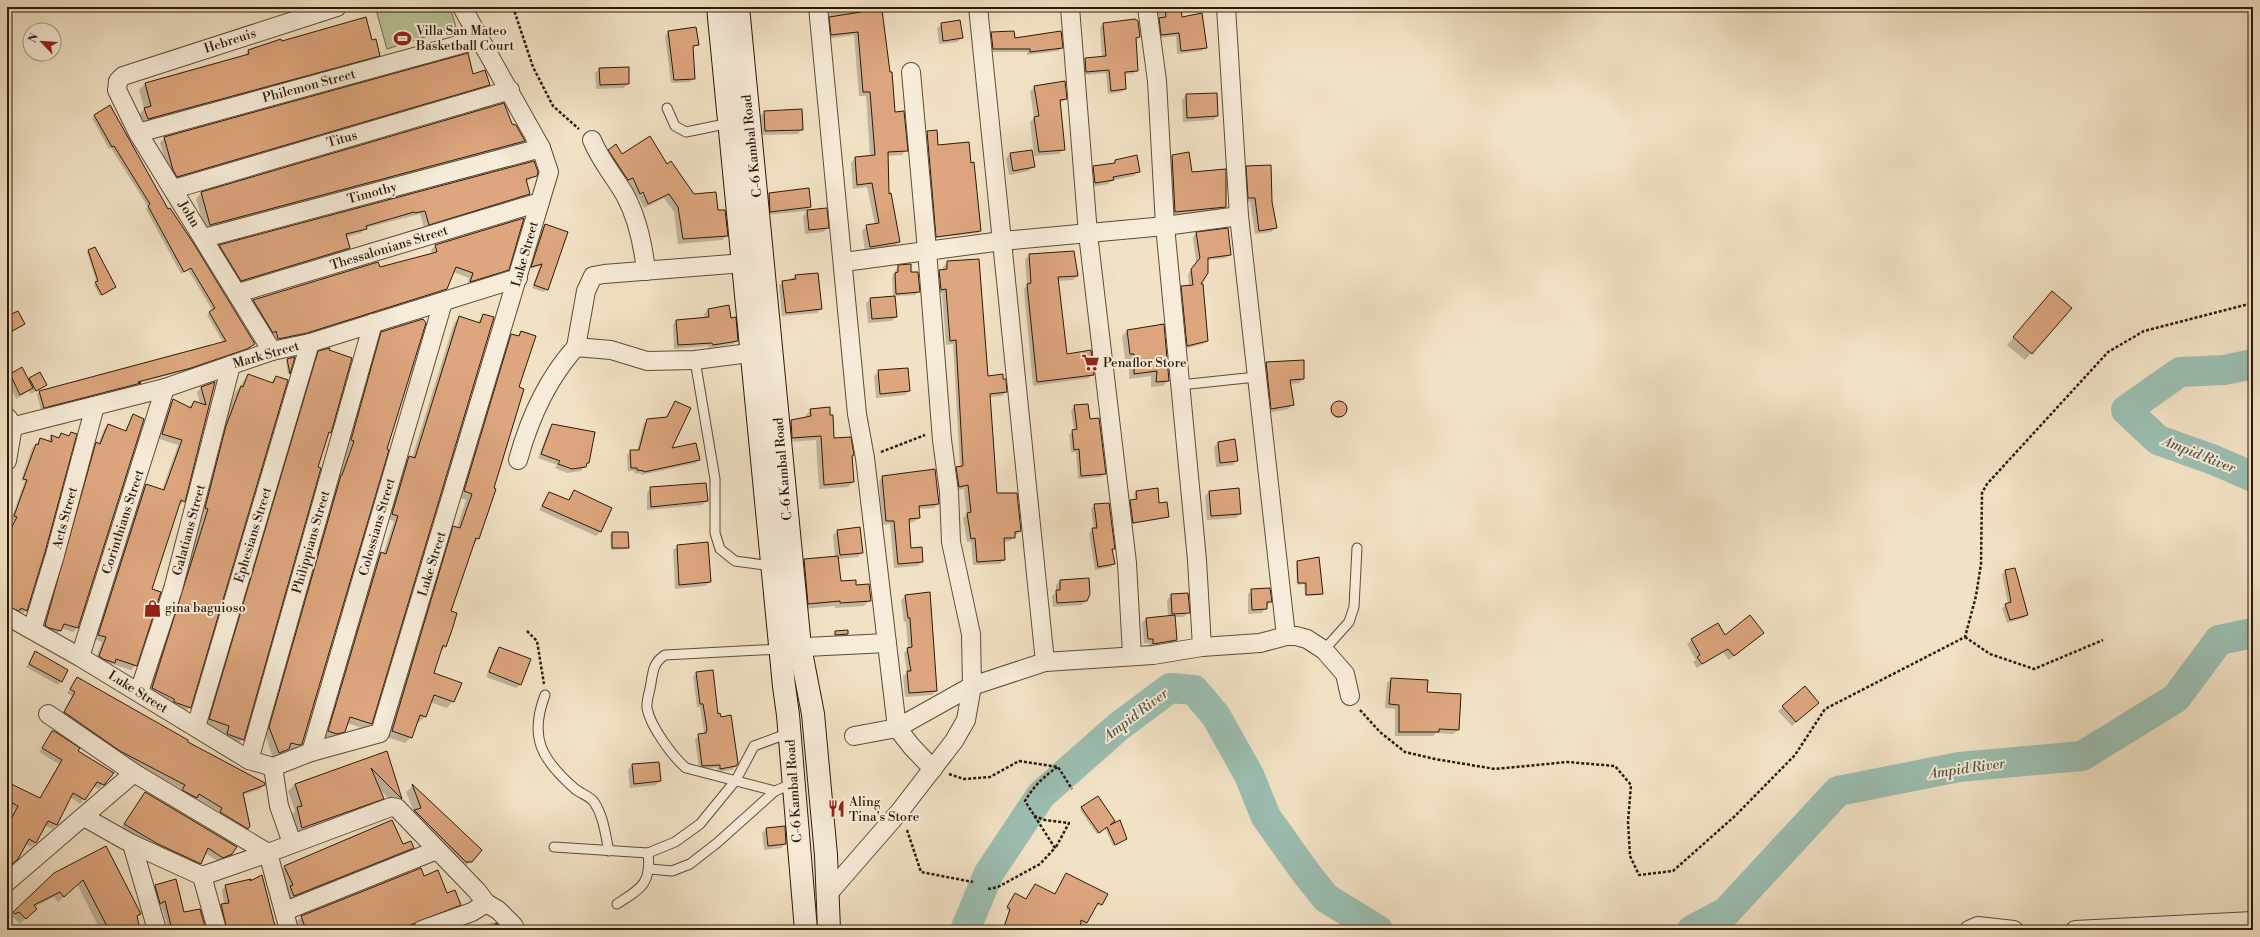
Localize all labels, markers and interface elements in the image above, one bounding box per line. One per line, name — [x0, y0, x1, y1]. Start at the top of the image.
north arrow — [22, 22, 62, 62]
place label: Villa San Mateo Basketball Court — [415, 23, 514, 54]
street label: Hebreuis — [202, 25, 258, 57]
sports icon: Villa San Mateo Basketball Court — [393, 28, 413, 48]
text: N — [26, 31, 42, 45]
street label: Philemon Street — [261, 66, 358, 106]
street label: C-6 Kambal Road — [739, 93, 765, 198]
street label: Titus — [325, 127, 359, 151]
street label: Timothy — [345, 179, 399, 207]
street label: John — [174, 197, 203, 230]
street label: Luke Street — [508, 219, 542, 289]
street label: Thessalonians Street — [328, 222, 450, 274]
street label: Mark Street — [231, 338, 301, 372]
supermarket icon: Penaflor Store — [1080, 353, 1100, 373]
place label: Penaflor Store — [1103, 355, 1187, 371]
street label: C-6 Kambal Road — [770, 416, 795, 521]
water label: Ampid River — [2158, 432, 2239, 478]
street label: Corinthians Street — [99, 467, 148, 576]
street label: Colossians Street — [355, 476, 399, 578]
street label: Galatians Street — [169, 482, 209, 577]
street label: Acts Street — [49, 485, 81, 552]
street label: Ephesians Street — [231, 485, 275, 585]
street label: Philippians Street — [289, 488, 333, 595]
street label: Luke Street — [415, 529, 450, 598]
shop icon: gina baguioso — [142, 598, 162, 618]
place label: gina baguioso — [165, 600, 246, 616]
street label: Luke Street — [105, 667, 171, 717]
water label: Ampid River — [1098, 684, 1173, 746]
street label: C-6 Kambal Road — [782, 738, 806, 843]
water label: Ampid River — [1926, 755, 2007, 784]
place label: Aling Tina's Store — [848, 794, 920, 825]
restaurant icon: Aling Tina's Store — [826, 799, 846, 819]

